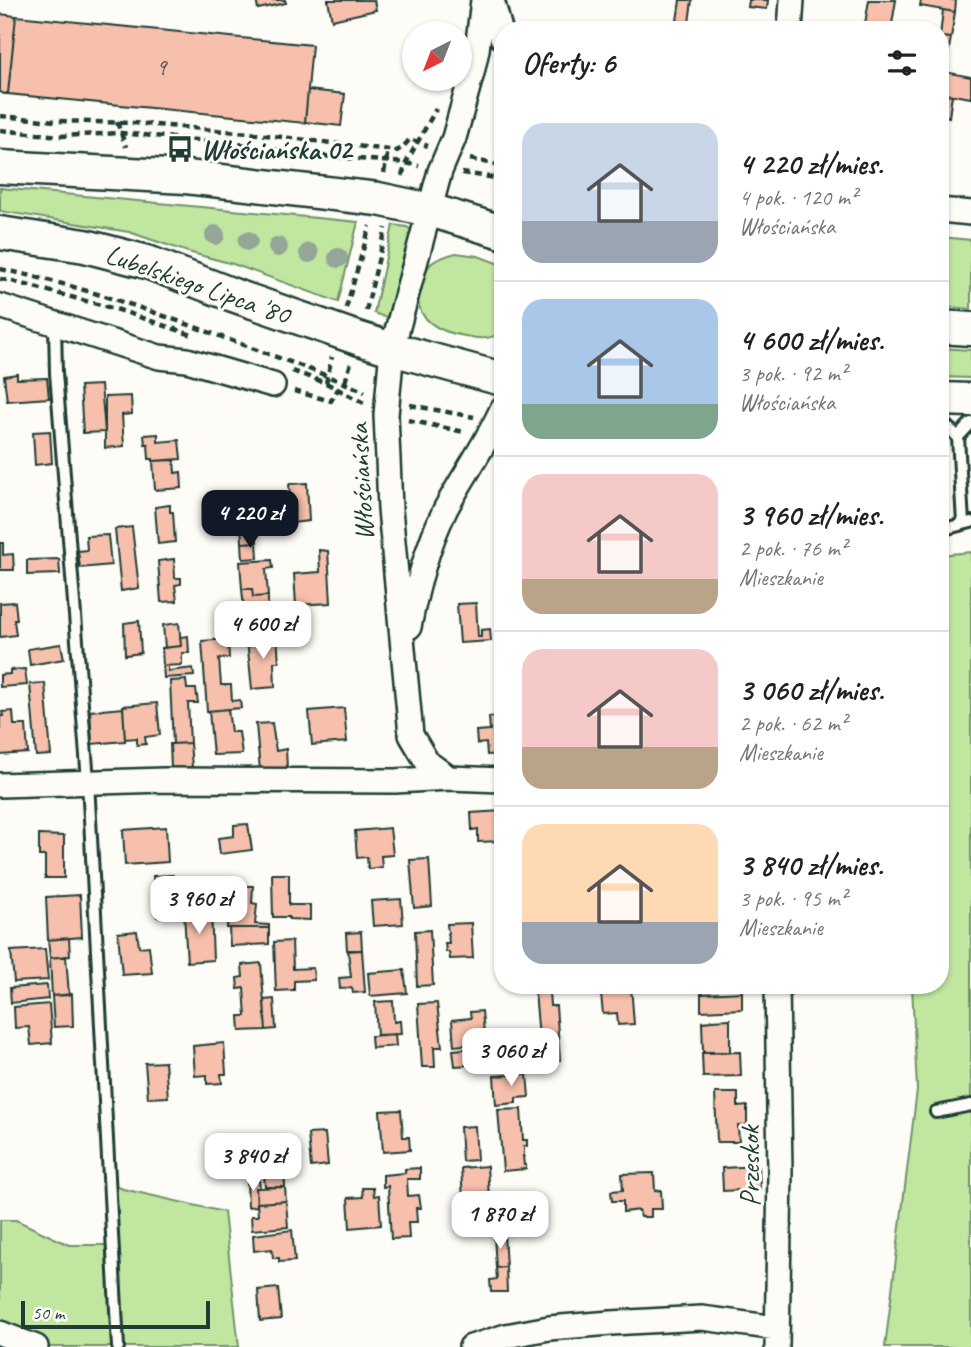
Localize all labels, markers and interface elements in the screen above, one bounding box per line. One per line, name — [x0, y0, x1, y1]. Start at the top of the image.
north arrow — [402, 21, 472, 91]
map controls — [402, 21, 472, 91]
text: Oferty: 6 — [522, 44, 615, 82]
icon: filters — [883, 44, 921, 82]
house number: 9 — [156, 52, 169, 82]
place label: Włościańska 02 — [201, 132, 354, 167]
bus stop icon: Włościańska 02 — [165, 134, 195, 164]
text: 4 220 zł/mies. — [739, 145, 883, 183]
icon: home — [578, 151, 662, 235]
text: 4 pok. · 120 m² — [739, 183, 857, 212]
text: Włościańska — [739, 212, 835, 241]
street label: Lubelskiego Lipca '80 — [101, 236, 297, 333]
text: 4 600 zł/mies. — [739, 321, 884, 359]
icon: home — [578, 327, 662, 411]
text: 3 pok. · 92 m² — [739, 359, 847, 388]
text: Włościańska — [739, 388, 835, 417]
street label: Włościańska — [340, 421, 382, 541]
pin: 4 220 zł — [178, 490, 322, 550]
text: 3 960 zł/mies. — [739, 496, 883, 534]
text: 4 220 zł — [218, 498, 282, 527]
icon: home — [578, 502, 662, 586]
text: 2 pok. · 76 m² — [739, 534, 847, 563]
text: Mieszkanie — [739, 563, 823, 592]
pin: 4 600 zł — [191, 602, 335, 661]
text: 4 600 zł — [230, 609, 296, 638]
text: 3 060 zł/mies. — [739, 671, 884, 709]
icon: home — [578, 677, 662, 761]
text: 2 pok. · 62 m² — [739, 709, 847, 738]
text: Mieszkanie — [739, 738, 823, 767]
text: 3 840 zł/mies. — [739, 846, 883, 884]
icon: home — [578, 852, 662, 936]
pin: 3 960 zł — [127, 876, 271, 936]
text: 3 960 zł — [166, 884, 232, 913]
text: 3 pok. · 95 m² — [739, 884, 847, 913]
text: Mieszkanie — [739, 913, 823, 942]
pin: 3 060 zł — [439, 1028, 583, 1088]
text: 3 060 zł — [478, 1036, 544, 1065]
street label: Przeskok — [732, 1124, 767, 1206]
pin: 3 840 zł — [181, 1134, 325, 1193]
text: 3 840 zł — [221, 1141, 285, 1170]
pin: 1 870 zł — [428, 1192, 572, 1251]
text: 1 870 zł — [468, 1199, 532, 1228]
scale bar — [21, 1298, 210, 1330]
text: 50 m — [32, 1301, 64, 1325]

